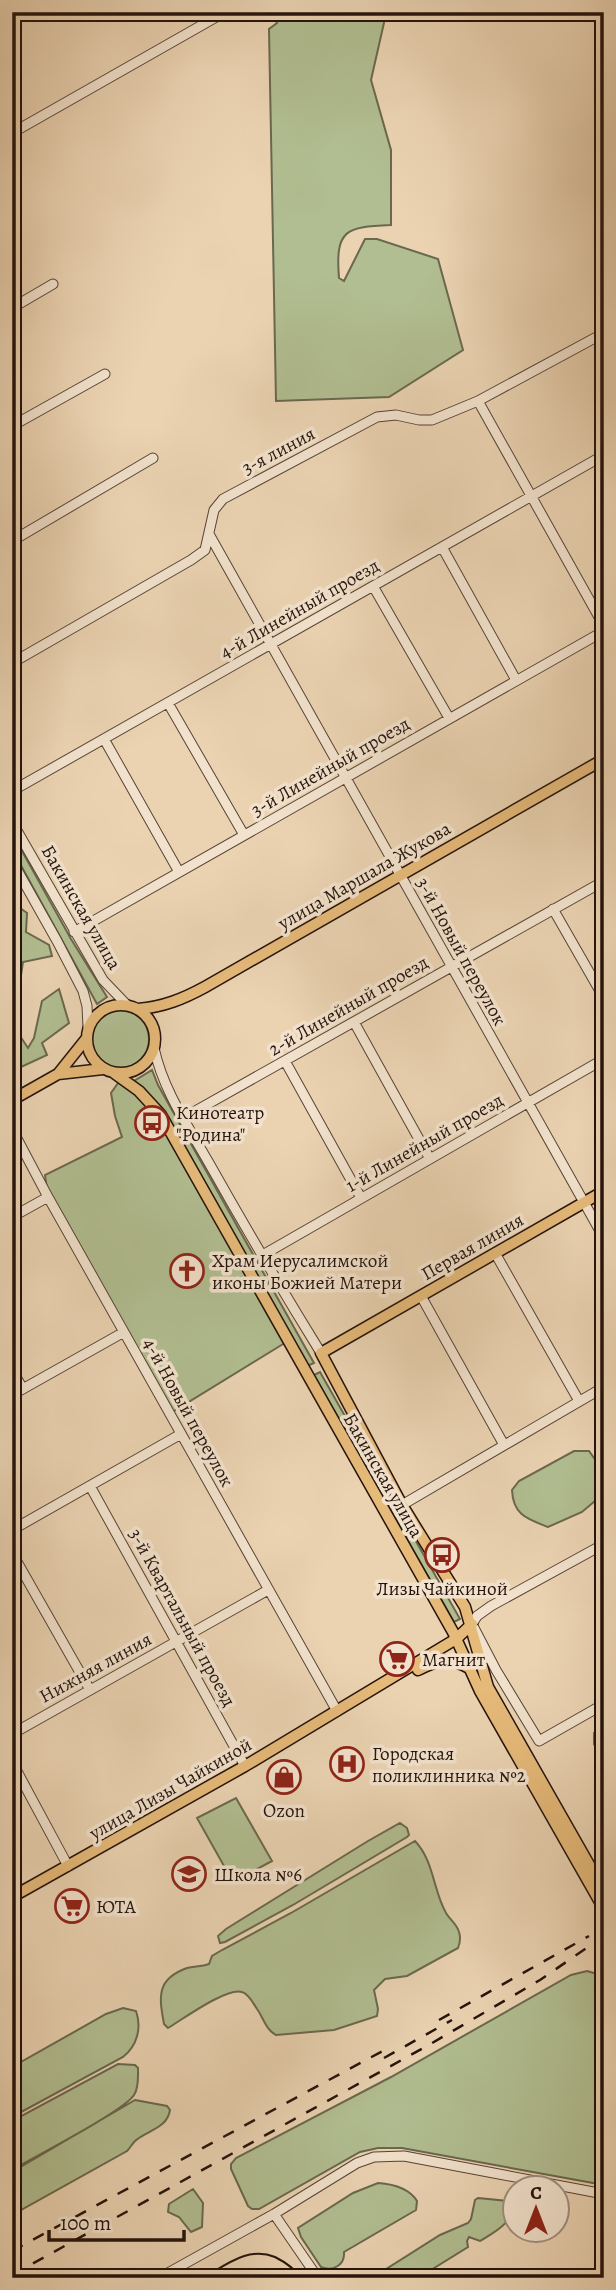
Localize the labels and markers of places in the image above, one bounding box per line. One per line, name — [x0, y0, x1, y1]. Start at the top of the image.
place label: Кинотеатр "Родина" — [176, 1100, 264, 1148]
bus stop icon: Кинотеатр "Родина" — [133, 1104, 171, 1142]
place label: Храм Иерусалимской иконы Божией Матери — [212, 1248, 402, 1296]
church icon: Храм Иерусалимской иконы Божией Матери — [168, 1252, 206, 1290]
bus stop icon: Лизы Чайкиной — [423, 1536, 461, 1574]
place label: Лизы Чайкиной — [376, 1576, 508, 1602]
supermarket icon: Магнит — [378, 1640, 416, 1678]
place label: Магнит — [422, 1647, 486, 1673]
place label: Городская поликлинника №2 — [372, 1741, 526, 1789]
hospital icon: Городская поликлинника №2 — [328, 1745, 366, 1783]
shop icon: Ozon — [265, 1758, 303, 1796]
place label: Ozon — [263, 1798, 305, 1824]
school or university icon: Школа №6 — [170, 1855, 208, 1893]
place label: Школа №6 — [214, 1862, 302, 1888]
supermarket icon: ЮТА — [53, 1887, 91, 1925]
place label: ЮТА — [96, 1894, 137, 1920]

